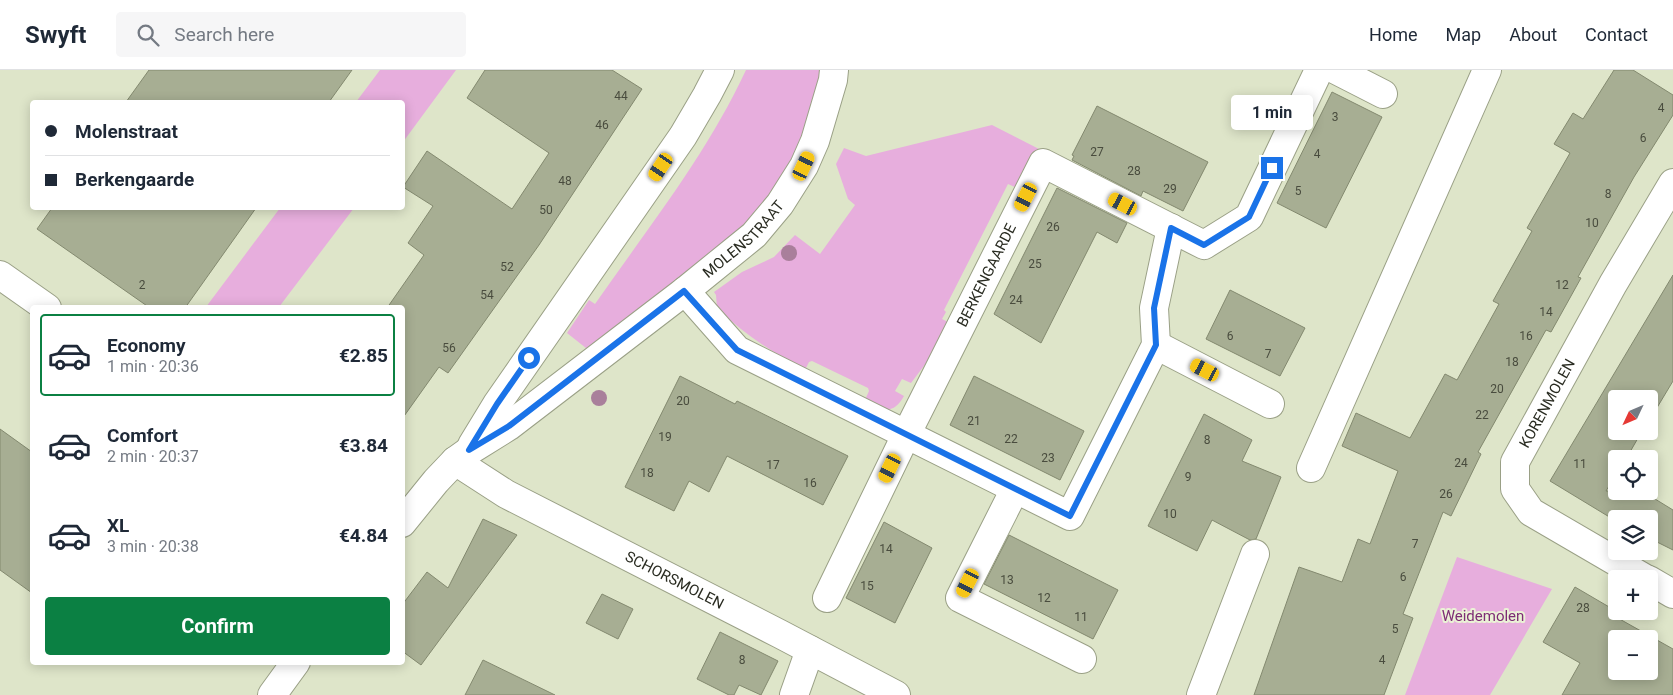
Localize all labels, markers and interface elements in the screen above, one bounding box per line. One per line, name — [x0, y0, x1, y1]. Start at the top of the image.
search box — [116, 12, 466, 57]
text: Swyft — [25, 21, 86, 49]
icon: search — [134, 21, 162, 49]
text: Search here — [174, 23, 274, 46]
text: Home — [1369, 24, 1418, 45]
text: Map — [1446, 24, 1481, 45]
text: About — [1509, 24, 1557, 45]
text: Contact — [1585, 24, 1648, 45]
house number: 44 — [614, 89, 628, 103]
callout: 1 min — [1231, 96, 1313, 131]
house number: 4 — [1658, 101, 1665, 115]
text: 1 min — [1252, 103, 1292, 122]
house number: 3 — [1332, 110, 1338, 124]
house number: 46 — [595, 118, 609, 132]
text: Molenstraat — [75, 120, 178, 143]
house number: 6 — [1640, 131, 1647, 145]
house number: 27 — [1090, 145, 1104, 159]
house number: 4 — [1314, 147, 1321, 161]
car — [790, 149, 817, 183]
car — [646, 150, 675, 184]
route end — [1261, 157, 1283, 179]
house number: 28 — [1127, 164, 1141, 178]
text: Berkengaarde — [75, 168, 194, 191]
house number: 48 — [558, 174, 572, 188]
car — [1012, 180, 1039, 214]
house number: 29 — [1163, 182, 1177, 196]
house number: 5 — [1295, 184, 1302, 198]
house number: 8 — [1605, 187, 1612, 201]
car — [1106, 191, 1139, 217]
street label: MOLENSTRAAT — [699, 197, 788, 282]
house number: 50 — [539, 203, 553, 217]
house number: 10 — [1585, 216, 1599, 230]
street label: BERKENGAARDE — [953, 220, 1020, 330]
house number: 26 — [1046, 220, 1060, 234]
house number: 25 — [1028, 257, 1042, 271]
house number: 52 — [500, 260, 514, 274]
house number: 2 — [139, 278, 146, 292]
house number: 12 — [1555, 278, 1569, 292]
house number: 54 — [480, 288, 494, 302]
house number: 24 — [1009, 293, 1023, 307]
house number: 14 — [1539, 305, 1553, 319]
house number: 6 — [1227, 329, 1234, 343]
house number: 16 — [1519, 329, 1533, 343]
icon: car — [47, 333, 92, 378]
text: Economy — [107, 334, 186, 357]
house number: 56 — [442, 341, 456, 355]
text: €2.85 — [339, 344, 388, 367]
route start — [518, 347, 540, 369]
house number: 7 — [1265, 347, 1272, 361]
house number: 18 — [1505, 355, 1519, 369]
street label: KORENMOLEN — [1516, 356, 1579, 451]
text: 1 min · 20:36 — [107, 357, 199, 376]
car — [1188, 357, 1221, 383]
house number: 20 — [1490, 382, 1504, 396]
north arrow — [1608, 390, 1658, 440]
map controls — [1608, 390, 1658, 680]
house number: 20 — [676, 394, 690, 408]
house number: 22 — [1475, 408, 1489, 422]
house number: 21 — [967, 414, 981, 428]
icon: car — [47, 423, 92, 468]
text: Comfort — [107, 424, 178, 447]
house number: 19 — [658, 430, 672, 444]
house number: 22 — [1004, 432, 1018, 446]
house number: 8 — [1204, 433, 1211, 447]
text: €3.84 — [339, 434, 388, 457]
text: 2 min · 20:37 — [107, 447, 199, 466]
button: locate — [1608, 450, 1658, 500]
car — [876, 451, 903, 485]
house number: 23 — [1041, 451, 1055, 465]
house number: 24 — [1454, 456, 1468, 470]
house number: 11 — [1573, 457, 1587, 471]
house number: 17 — [766, 458, 780, 472]
house number: 18 — [640, 466, 654, 480]
house number: 9 — [1185, 470, 1191, 484]
house number: 16 — [803, 476, 817, 490]
house number: 26 — [1439, 487, 1453, 501]
house number: 10 — [1163, 507, 1177, 521]
button: layers — [1608, 510, 1658, 560]
icon: car — [47, 513, 92, 558]
text: XL — [107, 514, 129, 537]
text: €4.84 — [339, 524, 388, 547]
text: 3 min · 20:38 — [107, 537, 199, 556]
house number: 7 — [1412, 537, 1419, 551]
house number: 14 — [879, 542, 893, 556]
street label: SCHORSMOLEN — [622, 547, 727, 613]
car — [954, 566, 981, 600]
house number: 6 — [1400, 570, 1407, 584]
button: + — [1608, 570, 1658, 620]
house number: 13 — [1000, 573, 1014, 587]
house number: 15 — [860, 579, 874, 593]
house number: 12 — [1037, 591, 1051, 605]
button: Confirm — [45, 597, 390, 655]
house number: 28 — [1576, 601, 1590, 615]
park label: Weidemolen — [1442, 607, 1524, 625]
house number: 11 — [1074, 610, 1088, 624]
house number: 5 — [1392, 622, 1399, 636]
button: − — [1608, 630, 1658, 680]
house number: 8 — [739, 653, 746, 667]
house number: 4 — [1379, 653, 1386, 667]

